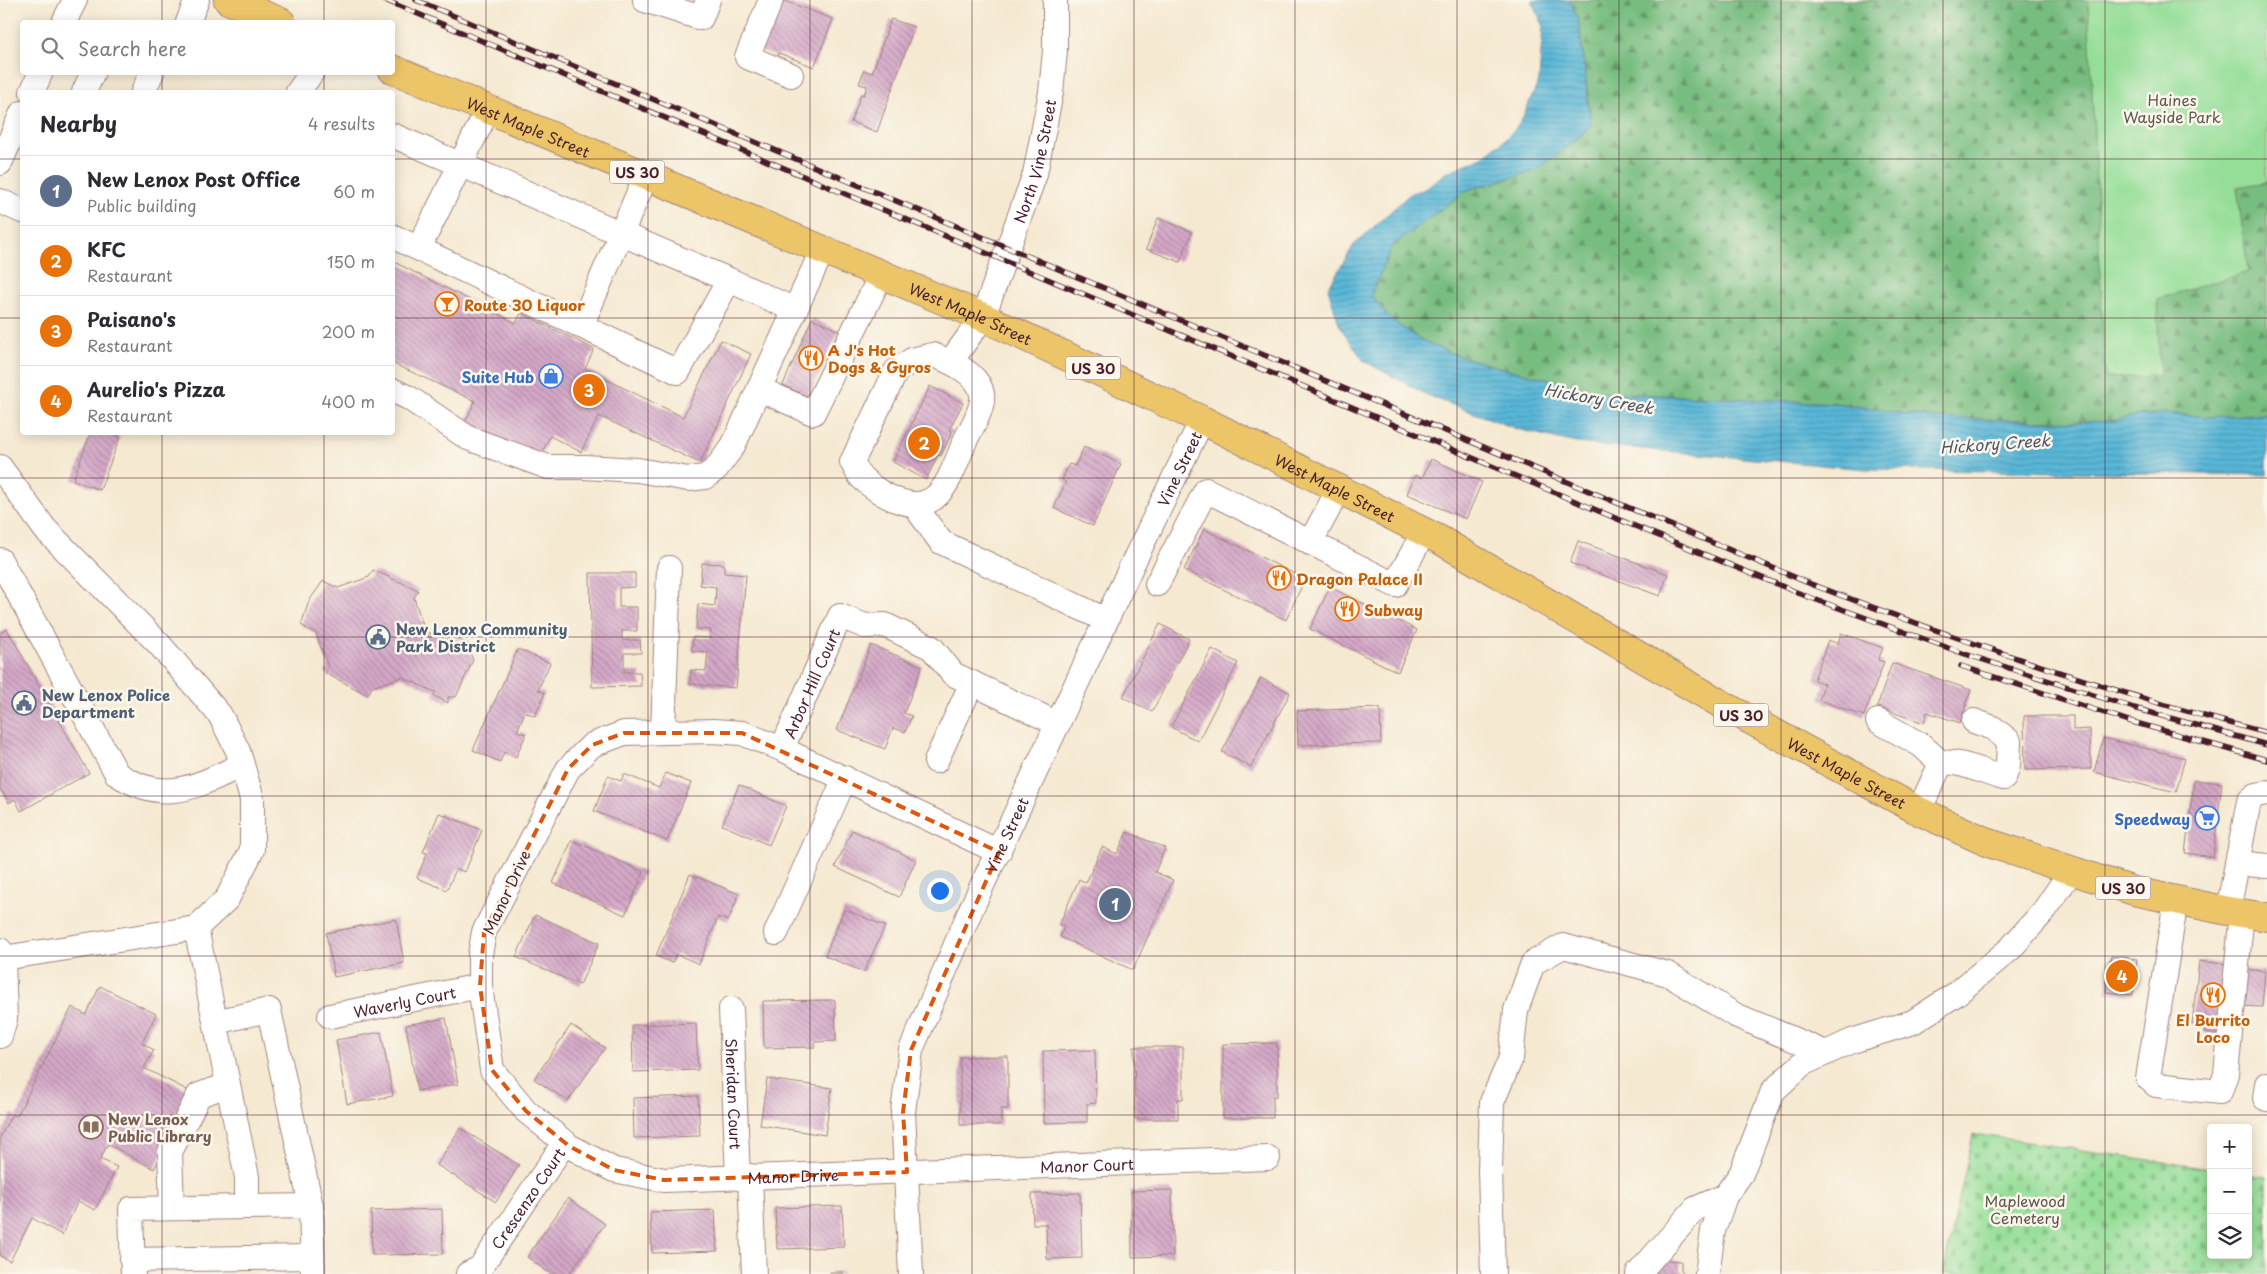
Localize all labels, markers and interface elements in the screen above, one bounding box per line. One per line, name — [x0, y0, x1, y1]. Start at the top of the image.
search box — [20, 20, 395, 75]
icon: search — [38, 34, 66, 62]
text: Search here — [78, 34, 187, 62]
park label: Haines Wayside Park — [2123, 88, 2221, 128]
street label: West Maple Street — [463, 90, 594, 162]
street label: North Vine Street — [1007, 97, 1061, 226]
text: Nearby — [40, 107, 117, 139]
text: 4 results — [308, 111, 375, 135]
road number: US 30 — [610, 160, 664, 183]
text: New Lenox Post Office — [87, 165, 300, 193]
text: 1 — [52, 179, 60, 203]
text: 60 m — [333, 179, 375, 203]
text: Public building — [87, 193, 197, 217]
text: KFC — [87, 235, 126, 263]
text: 2 — [50, 249, 62, 273]
text: 150 m — [327, 249, 375, 273]
text: Restaurant — [87, 263, 173, 287]
street label: West Maple Street — [906, 276, 1036, 350]
bar icon: Route 30 Liquor — [434, 291, 460, 317]
place label: Route 30 Liquor — [464, 293, 585, 316]
text: Paisano's — [87, 305, 176, 333]
text: 3 — [51, 319, 61, 343]
text: 200 m — [322, 319, 375, 343]
text: Restaurant — [87, 333, 173, 357]
place label: A J's Hot Dogs & Gyros — [828, 338, 931, 378]
restaurant icon: A J's Hot Dogs & Gyros — [798, 345, 824, 371]
road number: US 30 — [1066, 356, 1120, 379]
shop icon: Suite Hub — [538, 363, 564, 389]
place label: Suite Hub — [461, 365, 534, 388]
pin: 3 — [573, 371, 605, 409]
text: Aurelio's Pizza — [87, 375, 225, 403]
water label: Hickory Creek — [1543, 377, 1657, 420]
text: 4 — [51, 389, 61, 413]
text: 400 m — [322, 389, 375, 413]
text: Restaurant — [87, 403, 173, 427]
pin: 2 — [908, 424, 940, 462]
street label: Vine Street — [1151, 427, 1207, 510]
water label: Hickory Creek — [1939, 427, 2052, 459]
street label: West Maple Street — [1271, 447, 1399, 527]
restaurant icon: Dragon Palace II — [1266, 565, 1292, 591]
place label: Dragon Palace II — [1296, 567, 1423, 590]
restaurant icon: Subway — [1334, 596, 1360, 622]
place label: Subway — [1364, 598, 1423, 621]
place label: New Lenox Community Park District — [396, 617, 568, 657]
public building icon: New Lenox Community Park District — [365, 624, 391, 650]
street label: Arbor Hill Court — [777, 625, 845, 741]
place label: New Lenox Police Department — [42, 683, 170, 723]
public building icon: New Lenox Police Department — [11, 690, 37, 716]
road number: US 30 — [1714, 704, 1768, 726]
street label: West Maple Street — [1783, 731, 1910, 814]
street label: Vine Street — [978, 793, 1033, 876]
supermarket icon: Speedway — [2194, 805, 2220, 831]
place label: Speedway — [2114, 807, 2190, 830]
street label: Manor Drive — [476, 846, 536, 938]
road number: US 30 — [2096, 876, 2150, 900]
your location — [927, 878, 953, 904]
pin: 1 — [1099, 885, 1131, 923]
pin: 4 — [2106, 957, 2138, 995]
street label: Waverly Court — [351, 980, 458, 1023]
restaurant icon: El Burrito Loco — [2200, 982, 2226, 1008]
place label: El Burrito Loco — [2176, 1008, 2250, 1048]
street label: Sheridan Court — [721, 1038, 748, 1150]
place label: New Lenox Public Library — [108, 1107, 212, 1147]
library icon: New Lenox Public Library — [78, 1114, 104, 1140]
map controls — [2207, 1124, 2252, 1259]
button: + — [2207, 1124, 2252, 1169]
street label: Crescenzo Court — [485, 1143, 570, 1253]
street label: Manor Court — [1040, 1151, 1134, 1178]
street label: Manor Drive — [747, 1162, 839, 1188]
button: − — [2207, 1169, 2252, 1214]
park label: Maplewood Cemetery — [1984, 1189, 2066, 1229]
button: layers — [2207, 1214, 2252, 1259]

